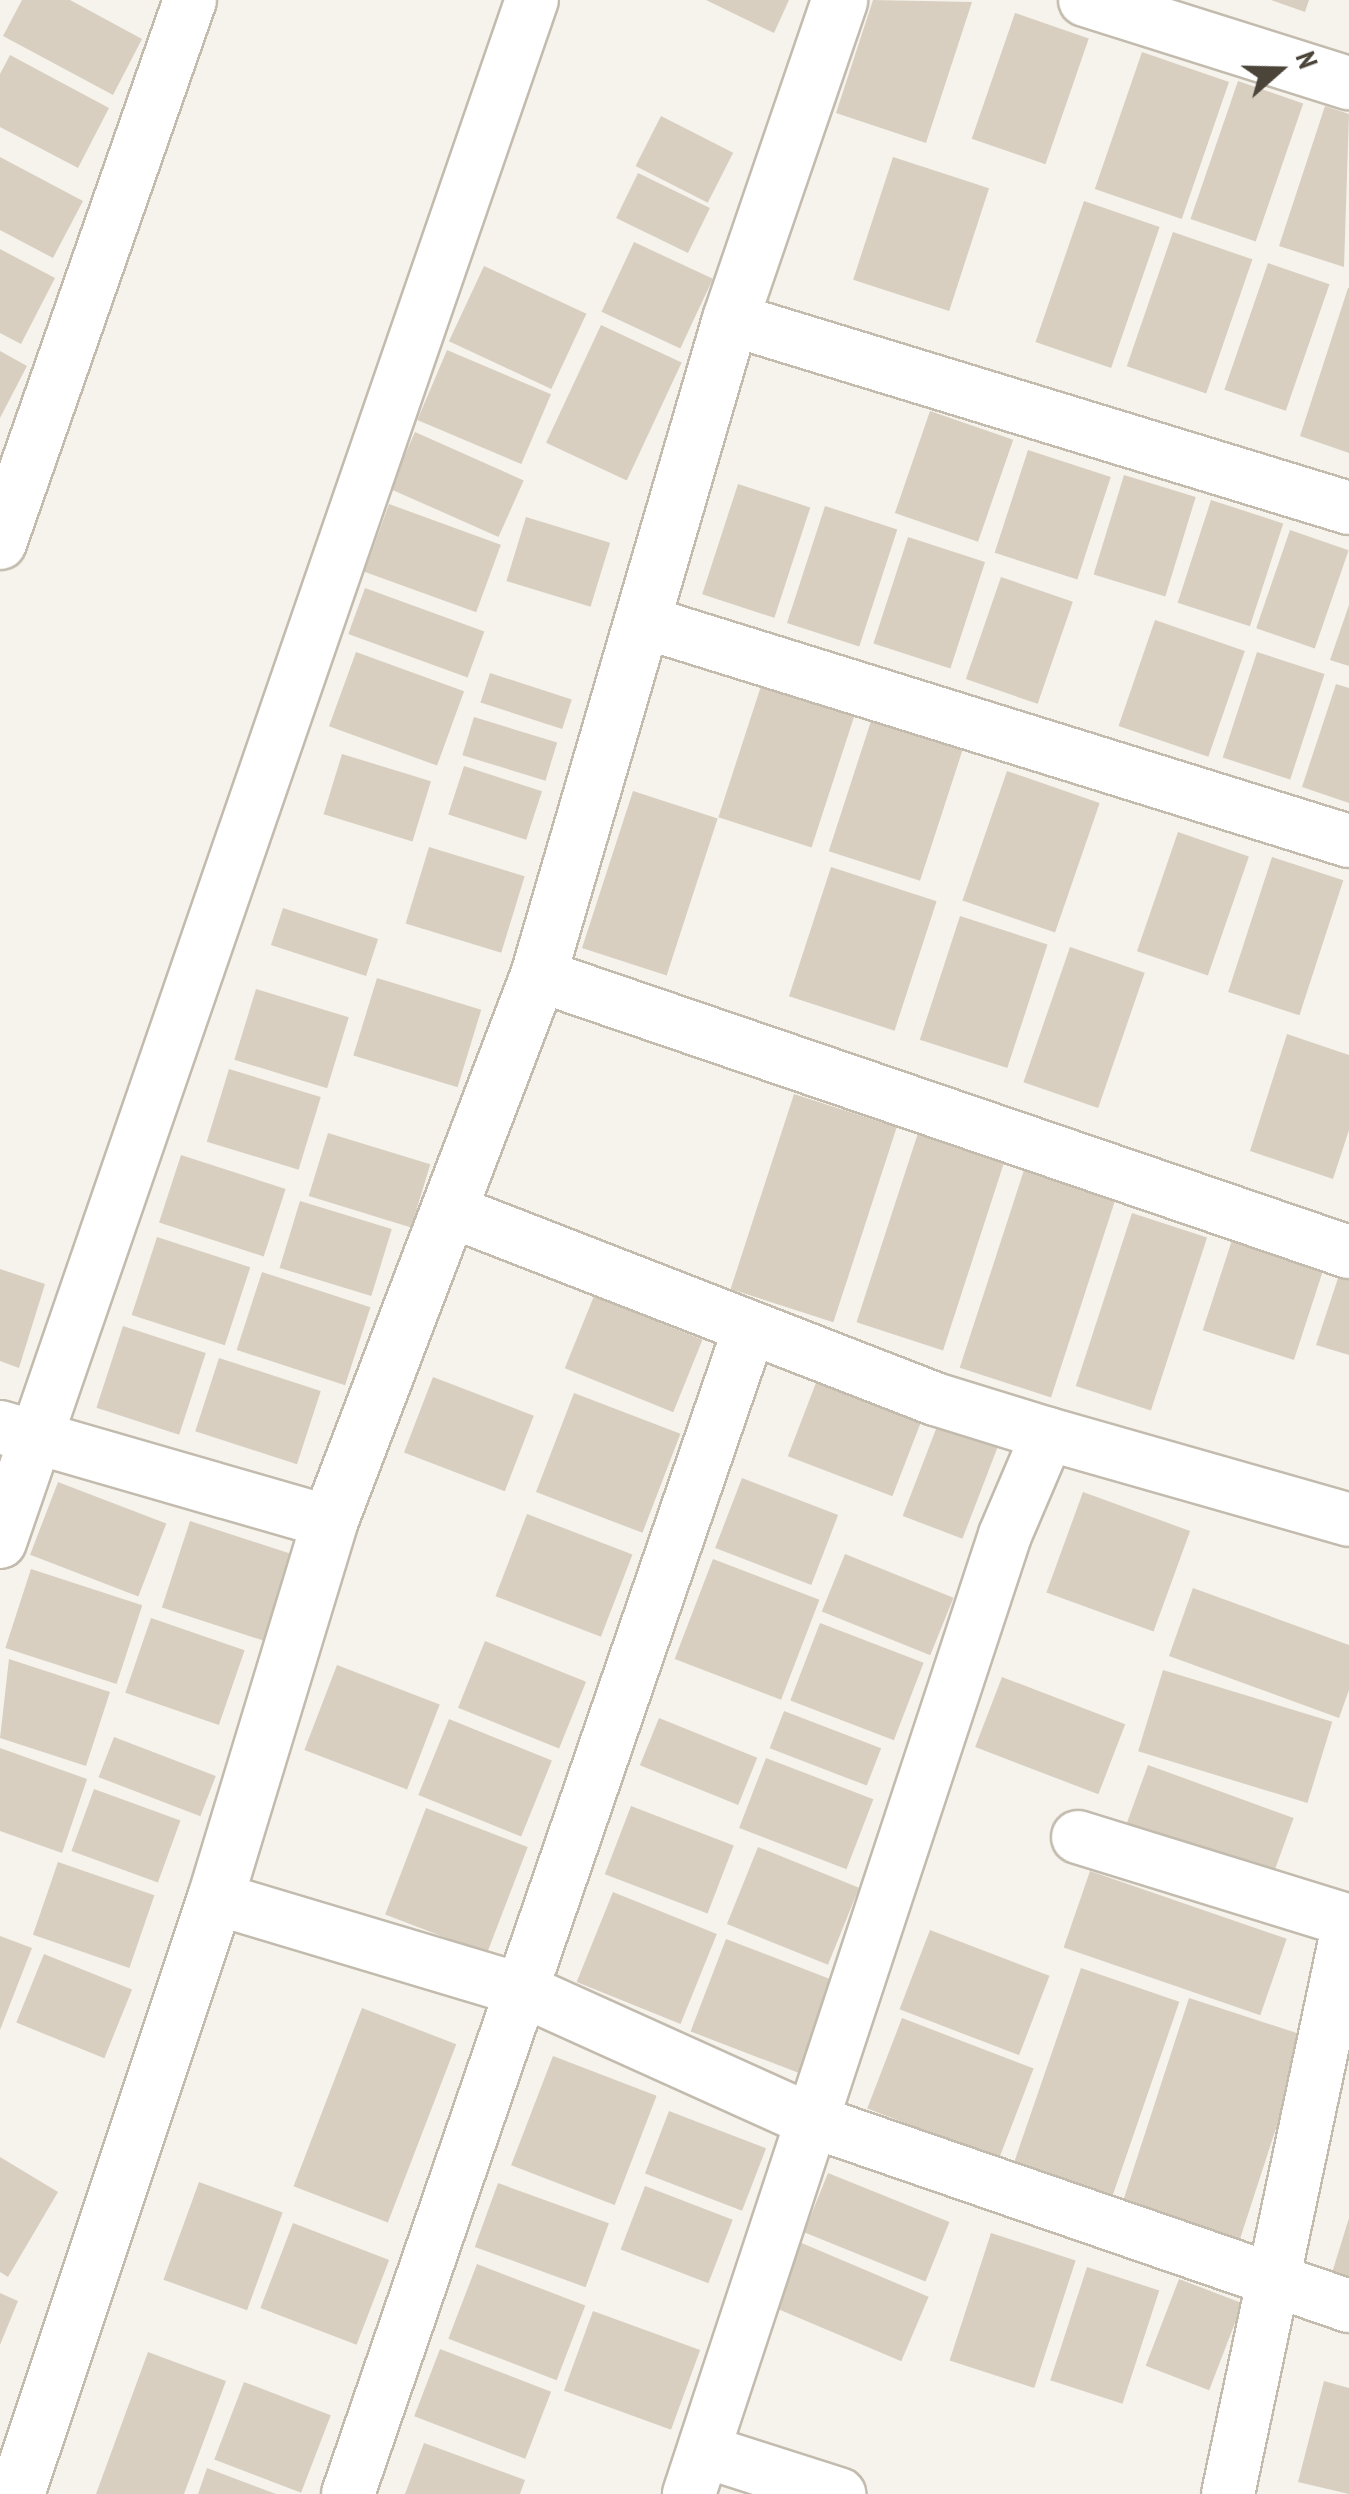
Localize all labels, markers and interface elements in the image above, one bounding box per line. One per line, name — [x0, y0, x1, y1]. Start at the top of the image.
north arrow — [1229, 20, 1329, 120]
text: N — [1288, 46, 1328, 73]

